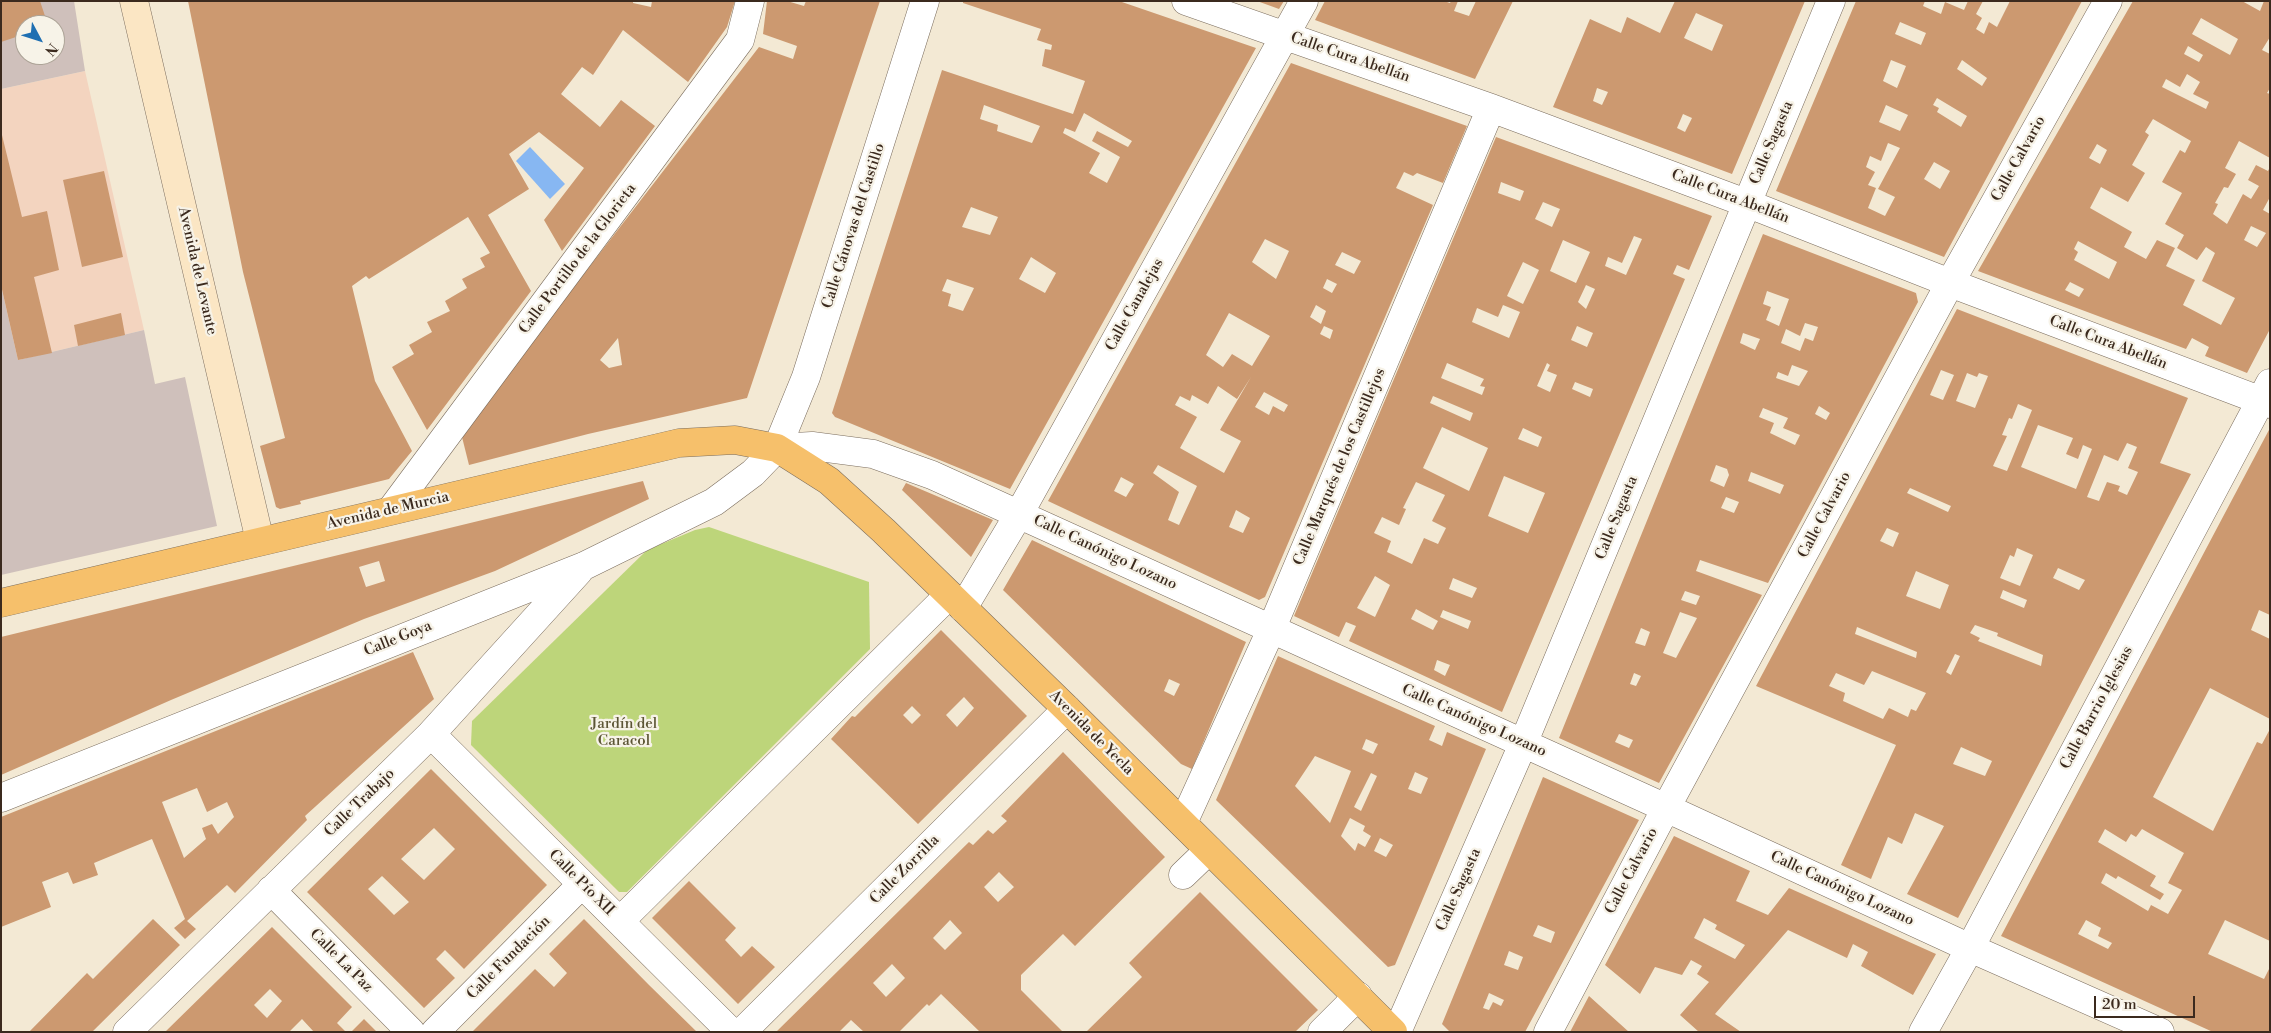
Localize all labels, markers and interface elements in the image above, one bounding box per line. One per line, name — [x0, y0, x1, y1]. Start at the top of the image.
north arrow — [15, 15, 65, 65]
street label: Calle Cura Abellán — [1288, 29, 1412, 87]
text: N — [40, 39, 61, 59]
street label: Calle Sagasta — [1746, 99, 1798, 187]
street label: Calle Calvario — [1988, 113, 2050, 205]
street label: Calle Cánovas del Castillo — [819, 141, 889, 311]
street label: Calle Cura Abellán — [1668, 166, 1792, 228]
street label: Calle Portillo de la Glorieta — [516, 180, 640, 338]
street label: Avenida de Levante — [174, 205, 220, 337]
street label: Calle Canalejas — [1102, 256, 1168, 354]
street label: Calle Cura Abellán — [2046, 312, 2170, 374]
street label: Calle Marqués de los Castillejos — [1290, 366, 1390, 568]
street label: Calle Calvario — [1795, 469, 1855, 561]
street label: Calle Sagasta — [1592, 473, 1642, 563]
street label: Avenida de Murcia — [325, 488, 451, 534]
street label: Calle Canónigo Lozano — [1030, 512, 1180, 594]
street label: Calle Goya — [362, 617, 434, 661]
street label: Calle Barrio Iglesias — [2057, 643, 2137, 773]
street label: Calle Canónigo Lozano — [1399, 681, 1549, 761]
street label: Avenida de Yecla — [1045, 687, 1137, 779]
park label: Jardín del Caracol — [591, 715, 657, 750]
street label: Calle Trabajo — [321, 765, 399, 841]
street label: Calle Calvario — [1602, 825, 1662, 917]
street label: Calle Zorrilla — [867, 832, 943, 908]
street label: Calle Pío XII — [544, 846, 618, 920]
street label: Calle Sagasta — [1433, 846, 1485, 934]
street label: Calle Canónigo Lozano — [1767, 848, 1917, 930]
street label: Calle Fundación — [464, 913, 554, 1003]
street label: Calle La Paz — [306, 926, 376, 996]
scale bar — [2096, 986, 2197, 1018]
text: 20 m — [2102, 995, 2137, 1014]

